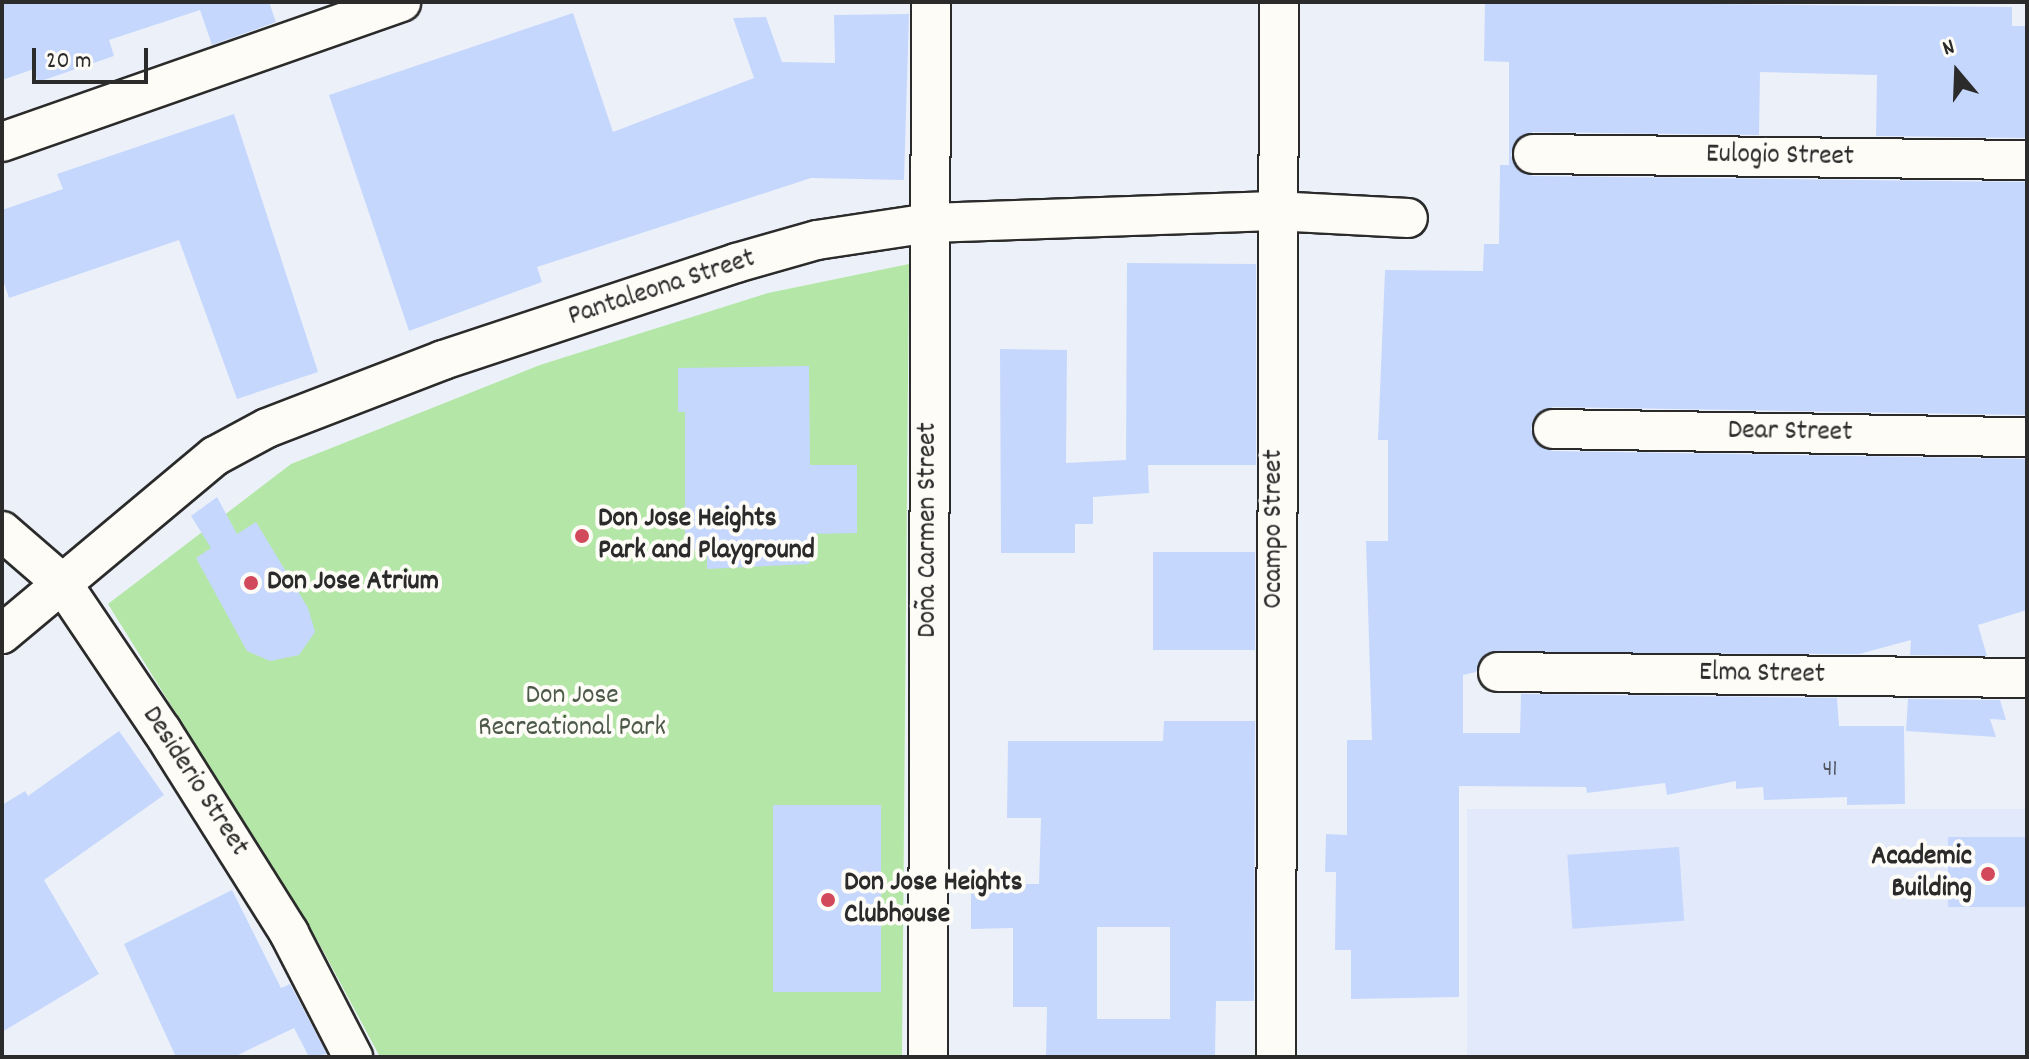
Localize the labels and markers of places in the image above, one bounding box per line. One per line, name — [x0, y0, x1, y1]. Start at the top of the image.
place label: Don Jose Heights Park and Playground — [598, 503, 815, 569]
marker: Don Jose Heights Park and Playground — [573, 527, 591, 545]
place label: Don Jose Atrium — [267, 566, 439, 600]
marker: Don Jose Atrium — [242, 574, 260, 592]
place label: Academic Building — [1871, 841, 1972, 907]
marker: Academic Building — [1979, 865, 1997, 883]
place label: Don Jose Heights Clubhouse — [844, 867, 1022, 933]
marker: Don Jose Heights Clubhouse — [819, 891, 837, 909]

